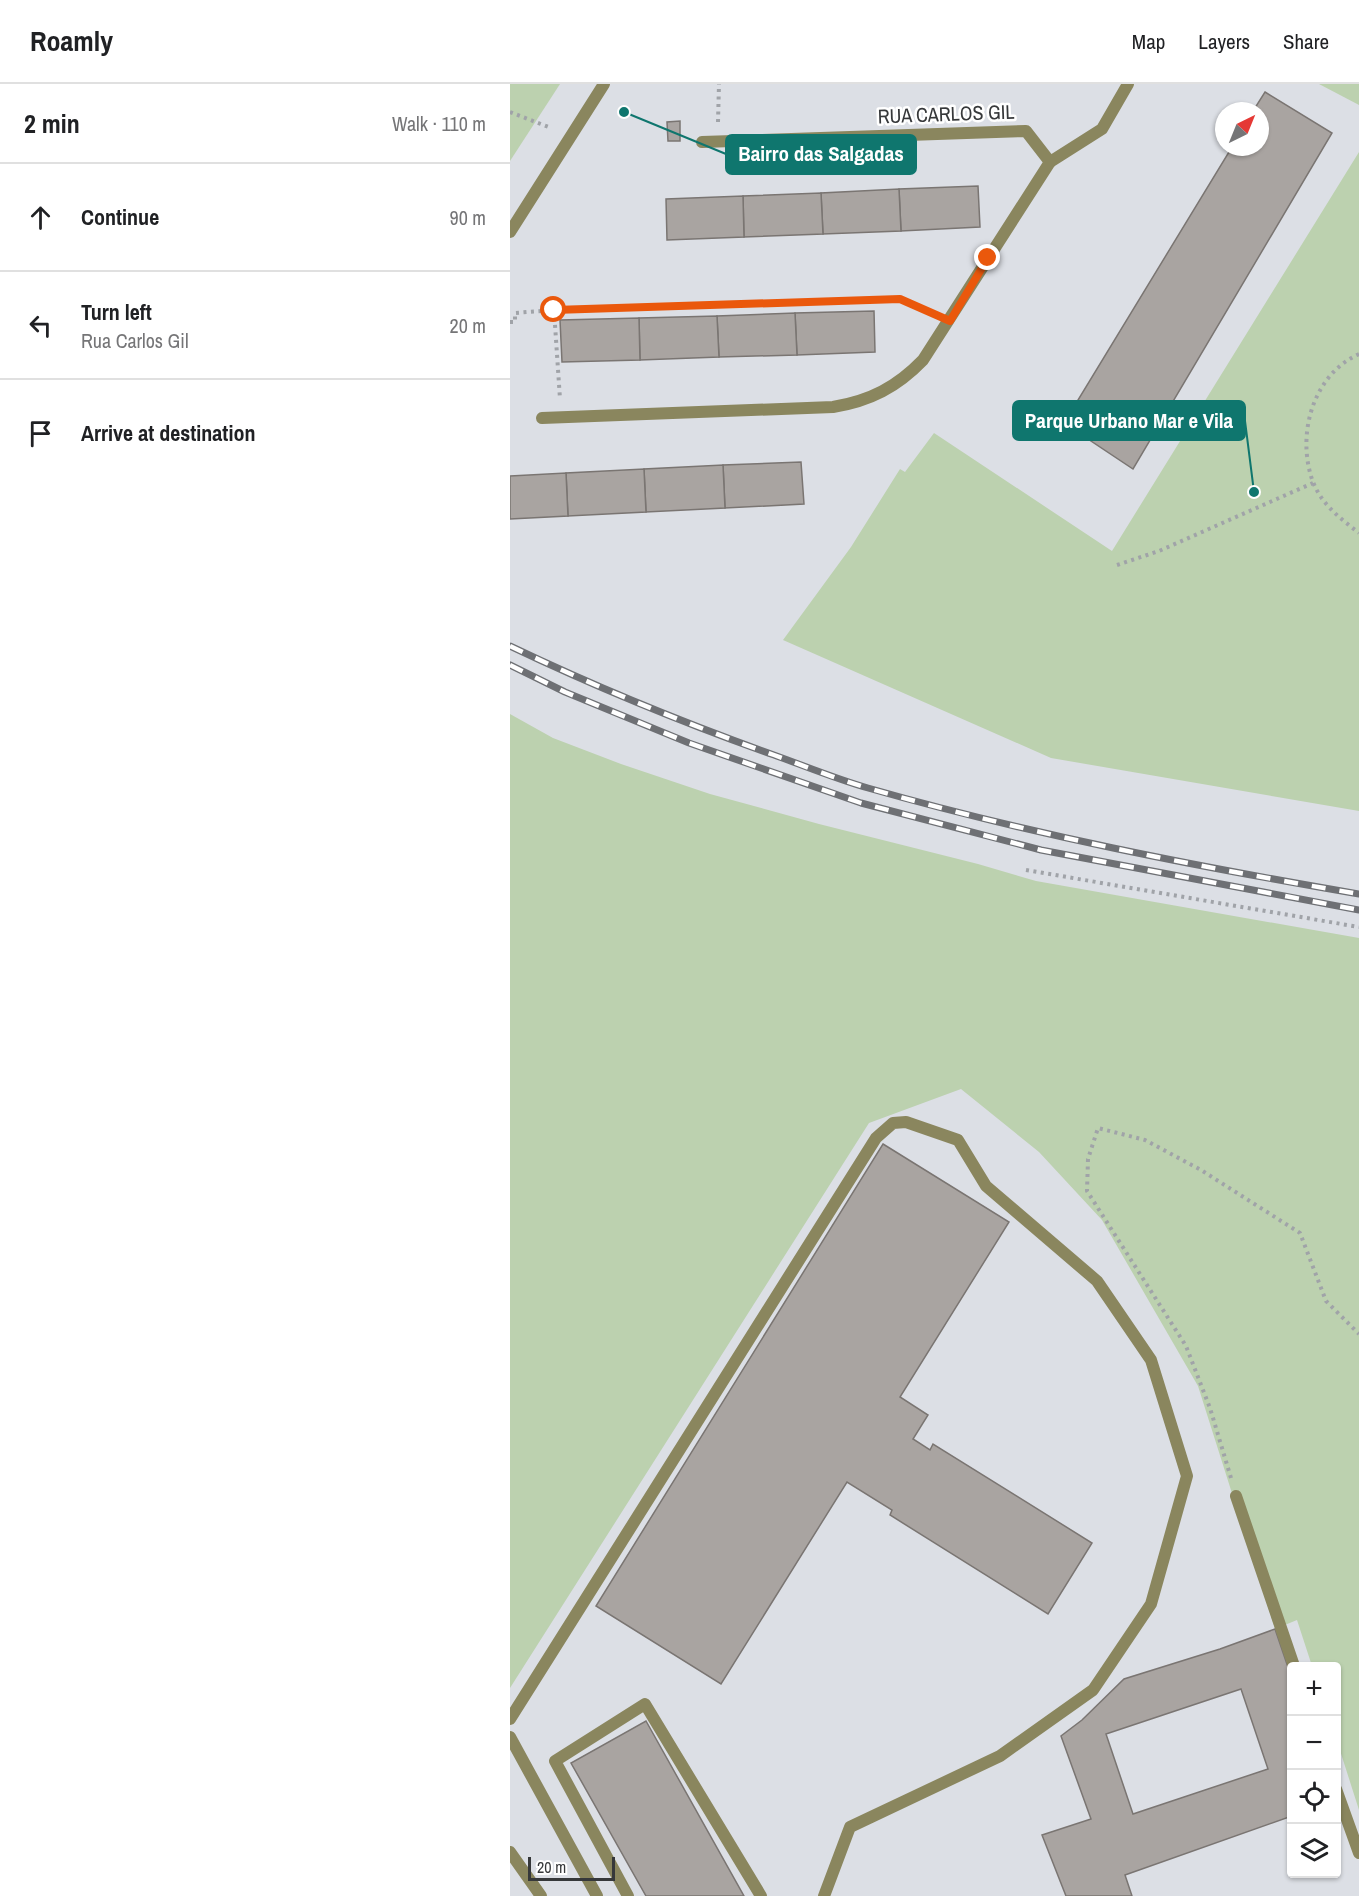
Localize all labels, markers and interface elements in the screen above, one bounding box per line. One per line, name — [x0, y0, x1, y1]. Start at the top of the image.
text: Roamly — [30, 22, 113, 60]
text: Map — [1132, 27, 1165, 56]
text: Layers — [1198, 27, 1250, 56]
text: Share — [1283, 27, 1329, 56]
street label: RUA CARLOS GIL — [877, 98, 1015, 129]
north arrow — [1215, 102, 1269, 156]
text: 2 min — [24, 106, 80, 141]
text: Walk · 110 m — [392, 110, 486, 137]
callout: Bairro das Salgadas — [726, 135, 916, 174]
text: Bairro das Salgadas — [738, 139, 904, 168]
icon: ahead — [24, 201, 57, 234]
text: Continue — [81, 202, 159, 232]
text: 90 m — [450, 204, 486, 231]
route end — [974, 244, 1000, 270]
route start — [540, 296, 566, 322]
text: Turn left — [81, 297, 152, 327]
icon: left — [24, 309, 57, 342]
text: 20 m — [450, 312, 486, 339]
text: Rua Carlos Gil — [81, 327, 189, 354]
callout: Parque Urbano Mar e Vila — [1013, 401, 1245, 440]
text: Parque Urbano Mar e Vila — [1025, 406, 1234, 435]
icon: arrive — [24, 417, 57, 450]
text: Arrive at destination — [81, 418, 255, 448]
map controls — [1287, 1662, 1341, 1878]
button: + — [1287, 1662, 1341, 1716]
button: − — [1287, 1716, 1341, 1770]
button: locate — [1287, 1770, 1341, 1824]
button: layers — [1287, 1824, 1341, 1878]
scale bar — [528, 1854, 615, 1882]
text: 20 m — [537, 1856, 566, 1878]

